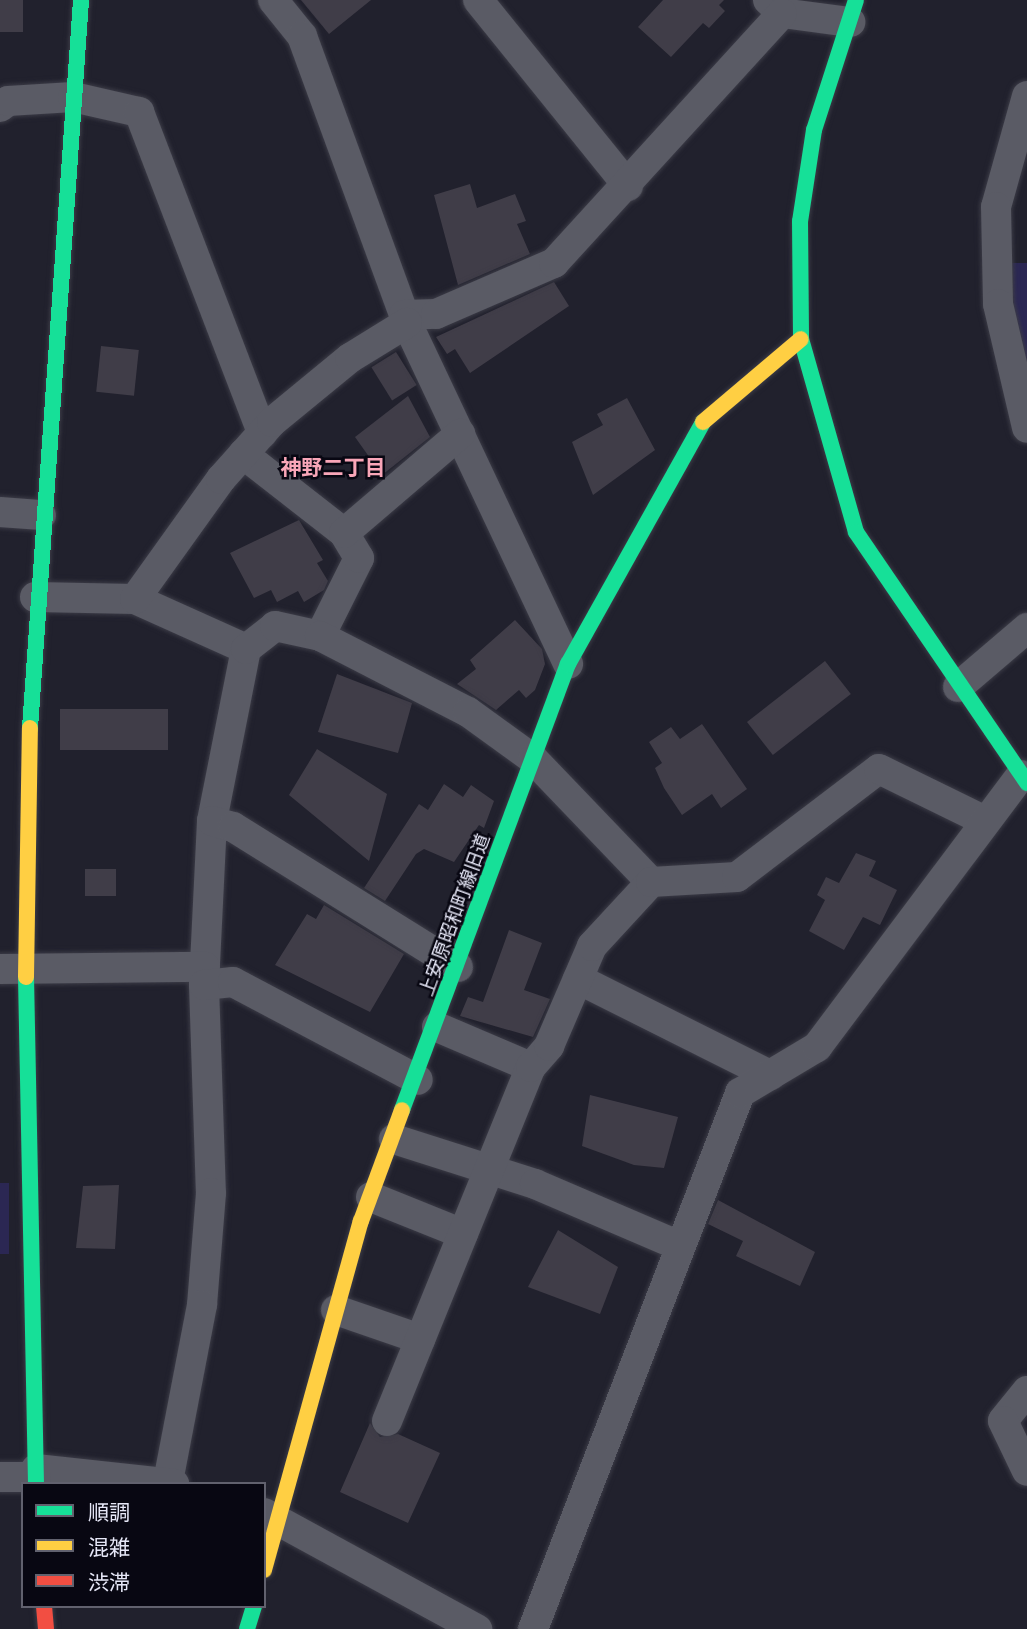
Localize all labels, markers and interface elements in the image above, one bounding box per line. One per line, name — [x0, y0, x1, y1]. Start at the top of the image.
district label: 神野二丁目 — [281, 455, 385, 481]
street label: 上安原昭和町線旧道 — [415, 831, 495, 999]
legend — [21, 1482, 266, 1608]
text: 順調 — [88, 1500, 130, 1525]
text: 混雑 — [88, 1535, 130, 1560]
text: 渋滞 — [88, 1570, 130, 1595]

